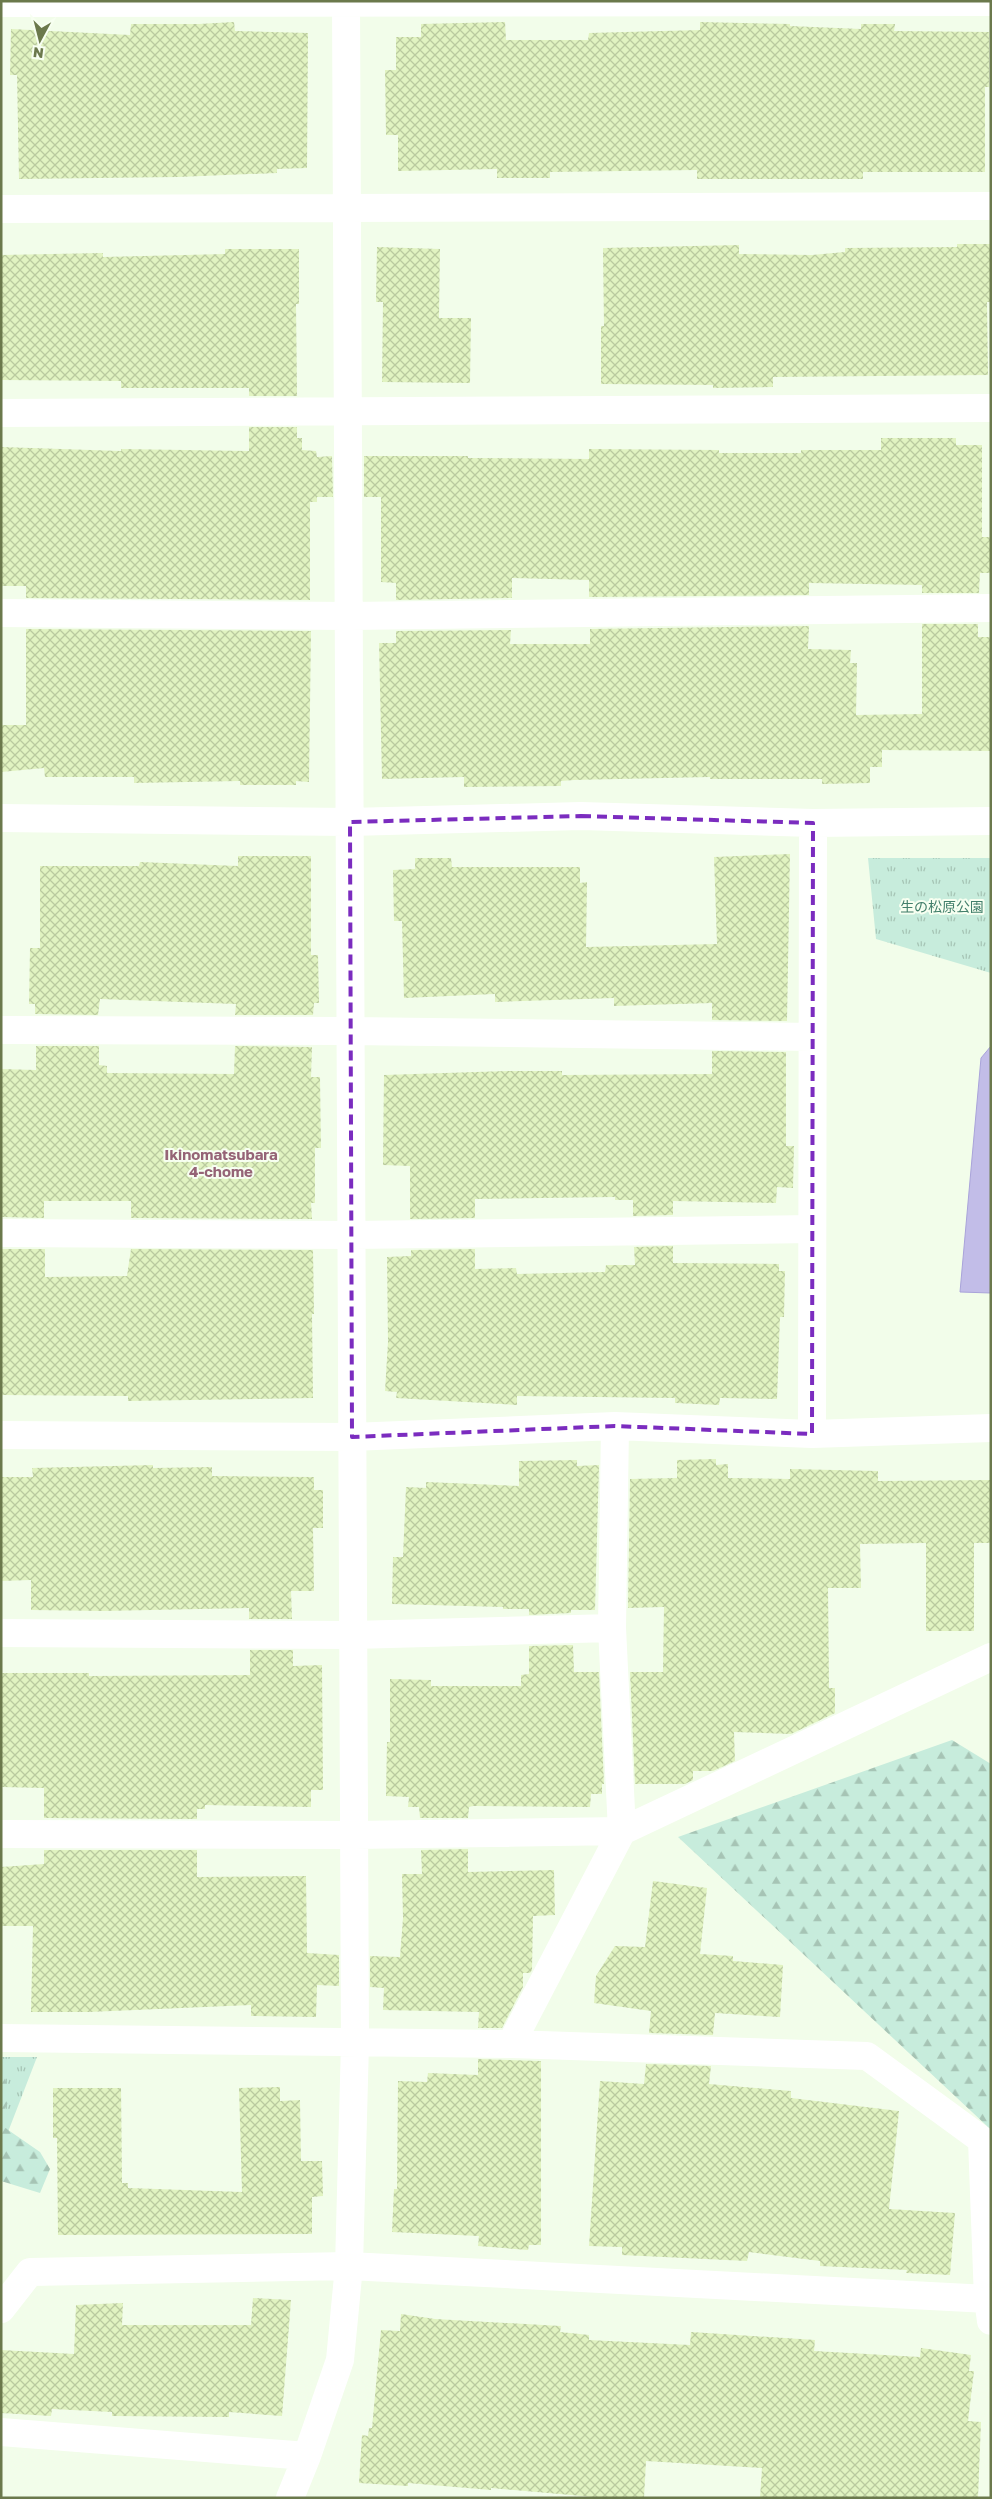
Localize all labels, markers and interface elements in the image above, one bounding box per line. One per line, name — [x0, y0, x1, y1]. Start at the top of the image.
north arrow — [15, 15, 65, 65]
text: N — [32, 44, 45, 62]
park label: 生の松原公園 — [900, 898, 984, 915]
district label: Ikinomatsubara 4-chome — [164, 1145, 278, 1180]

